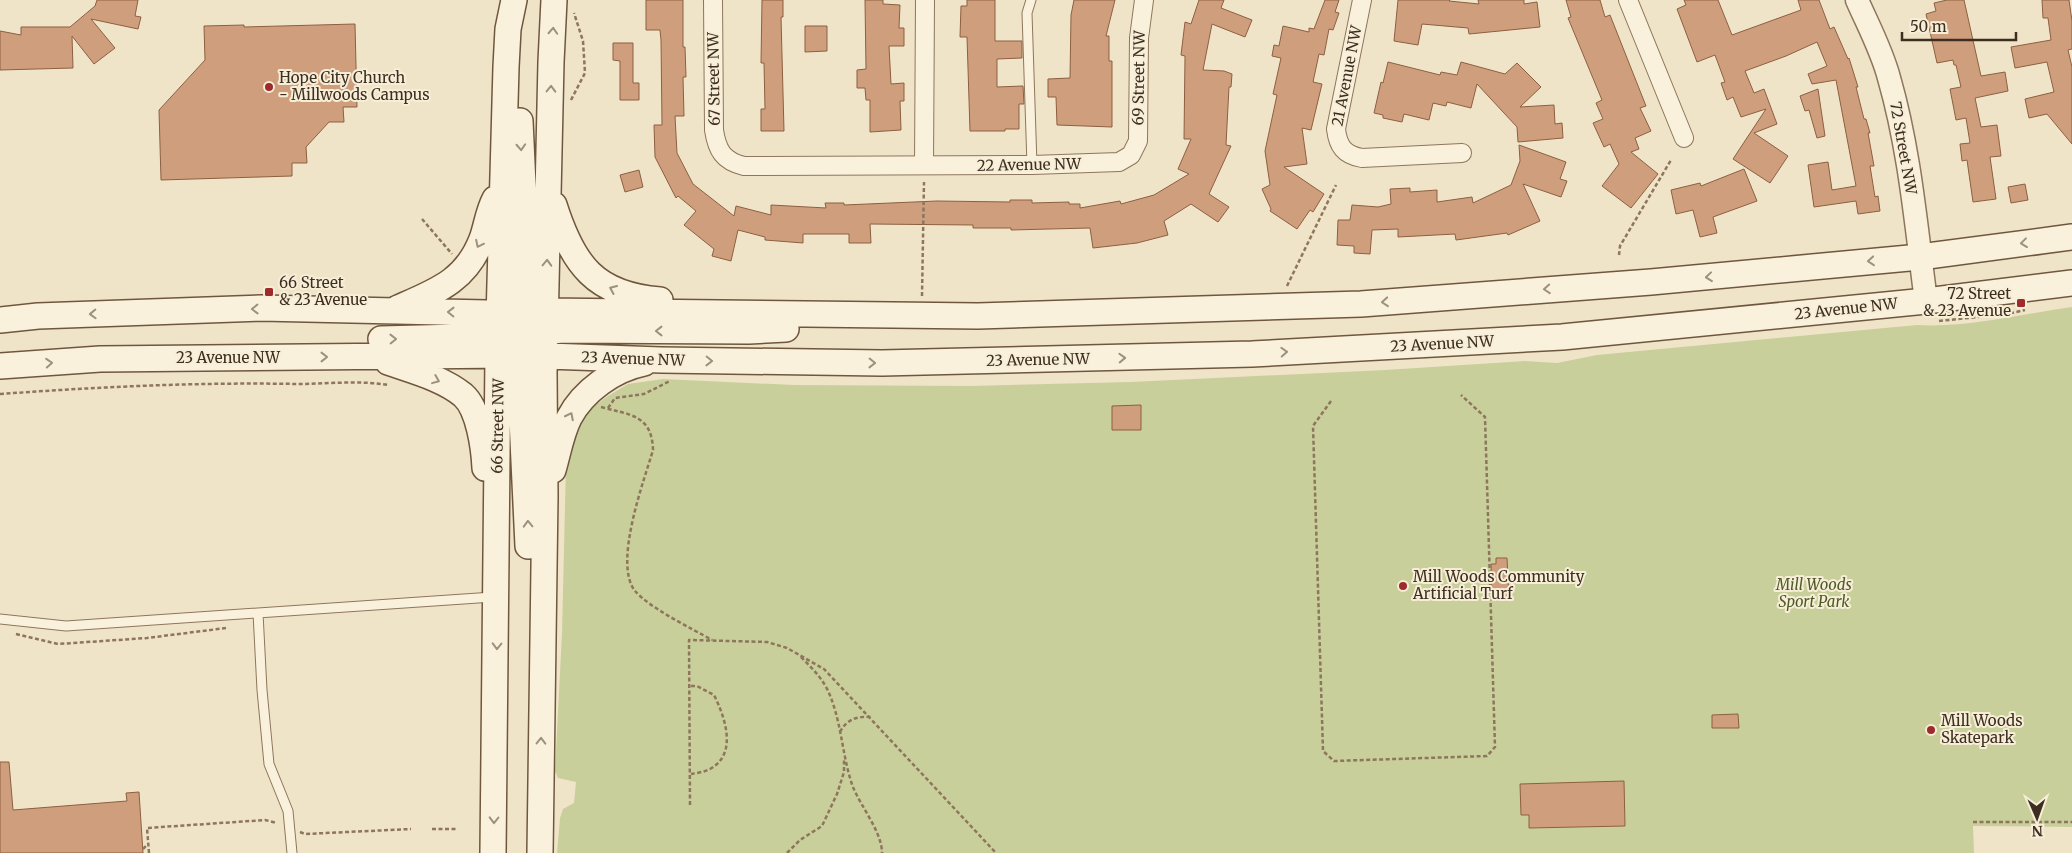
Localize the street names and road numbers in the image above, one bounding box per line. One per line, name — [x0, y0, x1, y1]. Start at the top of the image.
street label: 21 Avenue NW — [1327, 23, 1366, 128]
street label: 69 Street NW — [1128, 29, 1149, 126]
street label: 67 Street NW — [703, 31, 724, 126]
street label: 72 Street NW — [1886, 100, 1921, 197]
street label: 22 Avenue NW — [977, 154, 1082, 175]
street label: 23 Avenue NW — [1793, 294, 1900, 323]
street label: 23 Avenue NW — [1390, 331, 1495, 356]
street label: 23 Avenue NW — [581, 347, 686, 370]
street label: 23 Avenue NW — [176, 348, 281, 367]
street label: 23 Avenue NW — [986, 349, 1091, 370]
street label: 66 Street NW — [487, 377, 508, 474]

